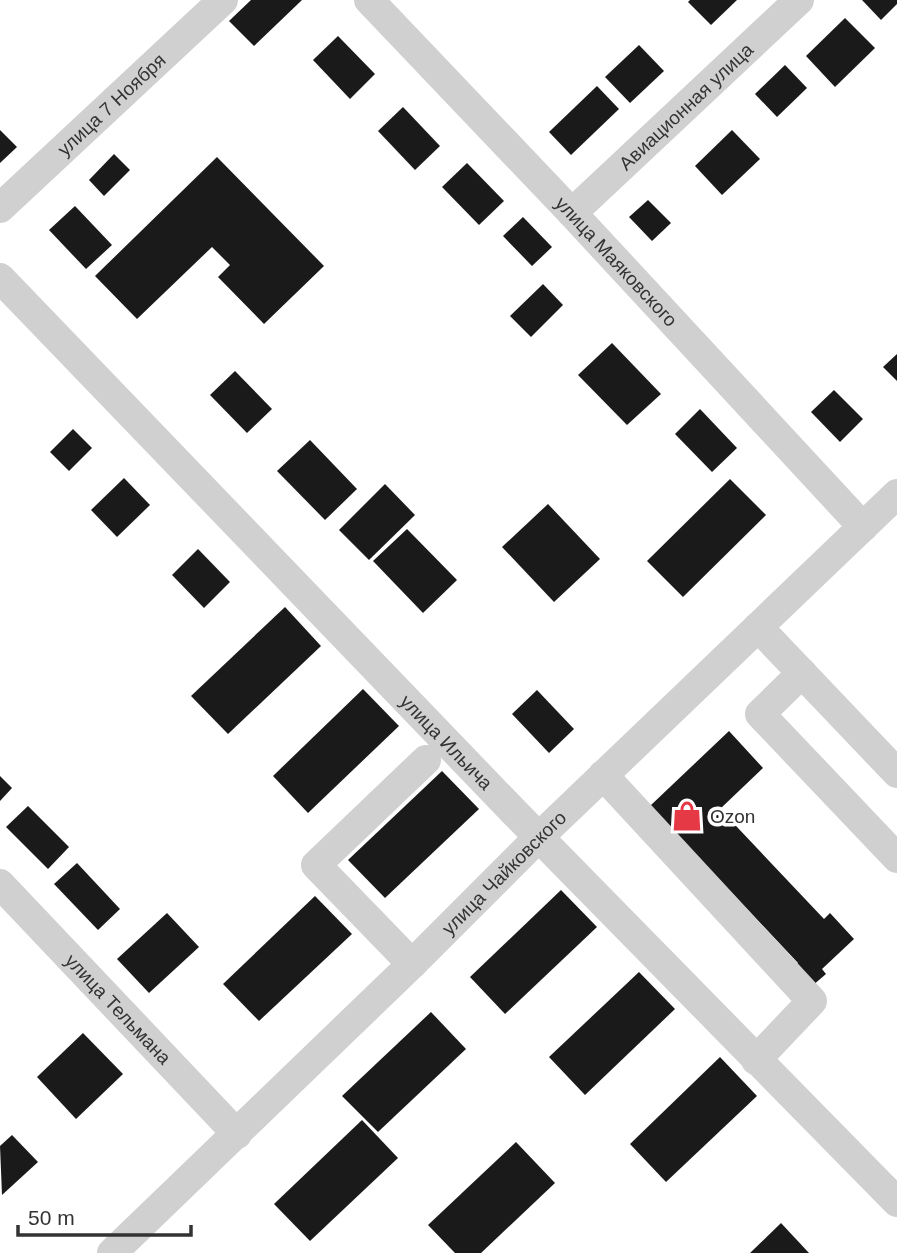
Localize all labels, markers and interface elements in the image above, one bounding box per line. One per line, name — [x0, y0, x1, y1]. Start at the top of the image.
street label: Авиационная улица — [615, 38, 757, 174]
street label: улица 7 Ноября — [53, 49, 169, 160]
street label: улица Маяковского — [551, 192, 682, 330]
street label: улица Ильича — [396, 690, 497, 794]
shop icon: Ozon — [670, 799, 704, 833]
place label: Ozon — [710, 806, 755, 827]
street label: улица Чайковского — [437, 807, 570, 939]
street label: улица Тельмана — [61, 949, 176, 1069]
scale bar — [18, 1194, 191, 1238]
text: 50 m — [28, 1206, 75, 1229]

